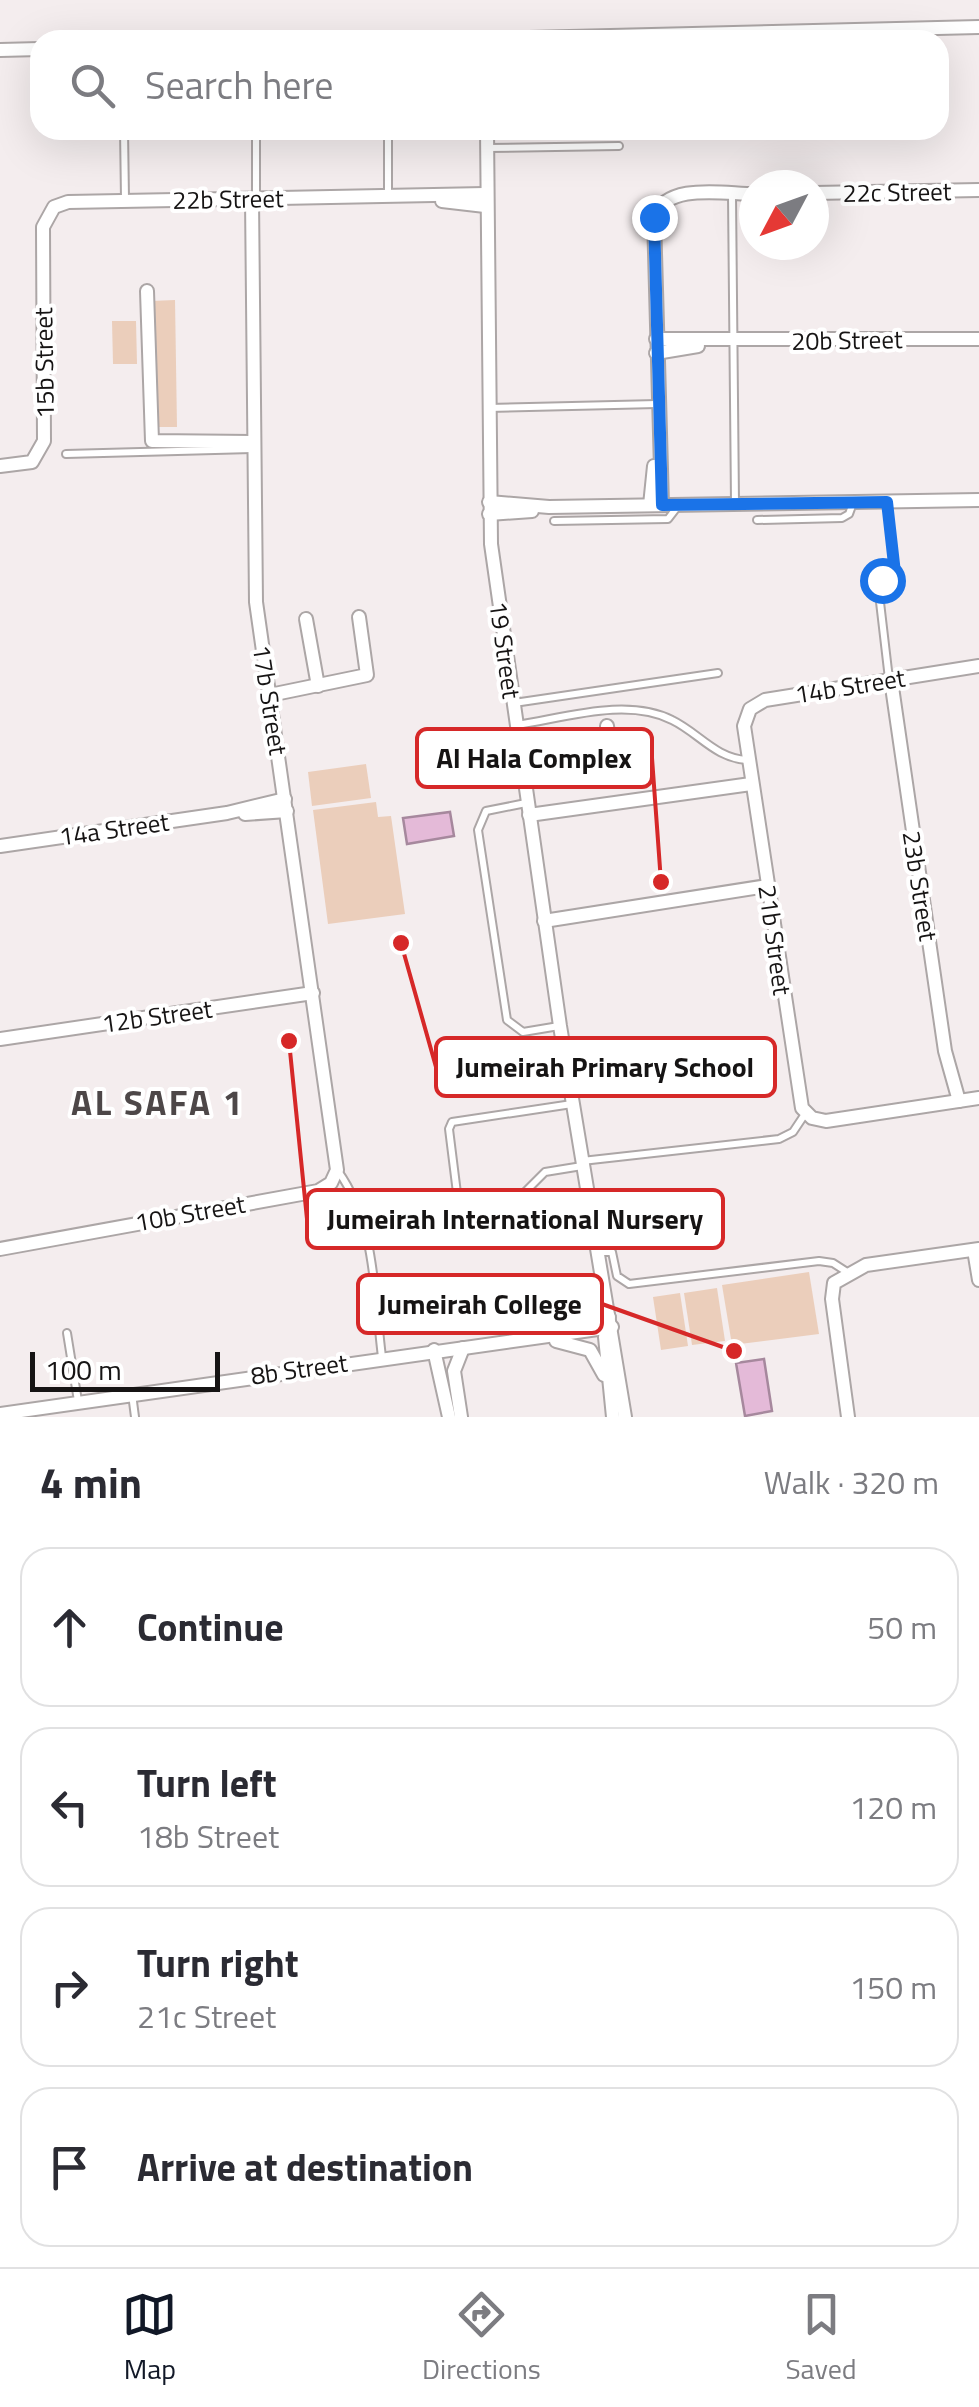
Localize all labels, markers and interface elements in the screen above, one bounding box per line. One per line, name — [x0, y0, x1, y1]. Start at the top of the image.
search box — [30, 30, 949, 140]
text: Search here — [145, 56, 333, 114]
icon: search — [65, 58, 120, 113]
north arrow — [739, 170, 829, 260]
street label: 22c Street — [842, 172, 952, 212]
street label: 22b Street — [172, 179, 284, 219]
route end — [632, 195, 678, 241]
street label: 15b Street — [24, 307, 64, 419]
street label: 20b Street — [791, 320, 903, 360]
route start — [860, 558, 906, 604]
street label: 19 Street — [479, 599, 531, 701]
street label: 17b Street — [243, 642, 297, 758]
street label: 14b Street — [792, 659, 908, 713]
callout: Al Hala Complex — [417, 729, 652, 787]
text: Al Hala Complex — [436, 736, 632, 779]
street label: 14a Street — [57, 802, 172, 856]
street label: 23b Street — [893, 828, 947, 944]
street label: 21b Street — [748, 882, 802, 998]
street label: 12b Street — [99, 989, 215, 1043]
callout: Jumeirah Primary School — [436, 1038, 775, 1096]
text: Jumeirah Primary School — [456, 1045, 754, 1088]
district label: AL SAFA 1 — [71, 1075, 245, 1129]
street label: 10b Street — [132, 1185, 248, 1241]
callout: Jumeirah International Nursery — [307, 1190, 723, 1248]
text: Jumeirah International Nursery — [327, 1197, 703, 1240]
callout: Jumeirah College — [358, 1275, 602, 1333]
text: Jumeirah College — [378, 1282, 582, 1325]
street label: 8b Street — [248, 1343, 350, 1395]
scale bar — [30, 1347, 220, 1392]
text: 100 m — [45, 1348, 122, 1391]
text: 4 min — [40, 1450, 142, 1514]
text: Walk · 320 m — [764, 1458, 939, 1506]
text: Continue — [137, 1598, 284, 1656]
icon: ahead — [42, 1600, 97, 1655]
text: 50 m — [867, 1603, 937, 1651]
text: Turn left — [137, 1754, 277, 1812]
icon: left — [42, 1780, 97, 1835]
text: 120 m — [849, 1783, 937, 1831]
text: 18b Street — [137, 1812, 279, 1860]
text: Turn right — [137, 1934, 299, 1992]
icon: right — [42, 1960, 97, 2015]
text: 150 m — [849, 1963, 937, 2011]
text: 21c Street — [137, 1992, 276, 2040]
text: Arrive at destination — [137, 2138, 473, 2196]
icon: arrive — [42, 2140, 97, 2195]
tab: Map — [122, 2287, 177, 2390]
tab: Directions — [422, 2287, 541, 2390]
tab: Saved — [785, 2287, 857, 2390]

